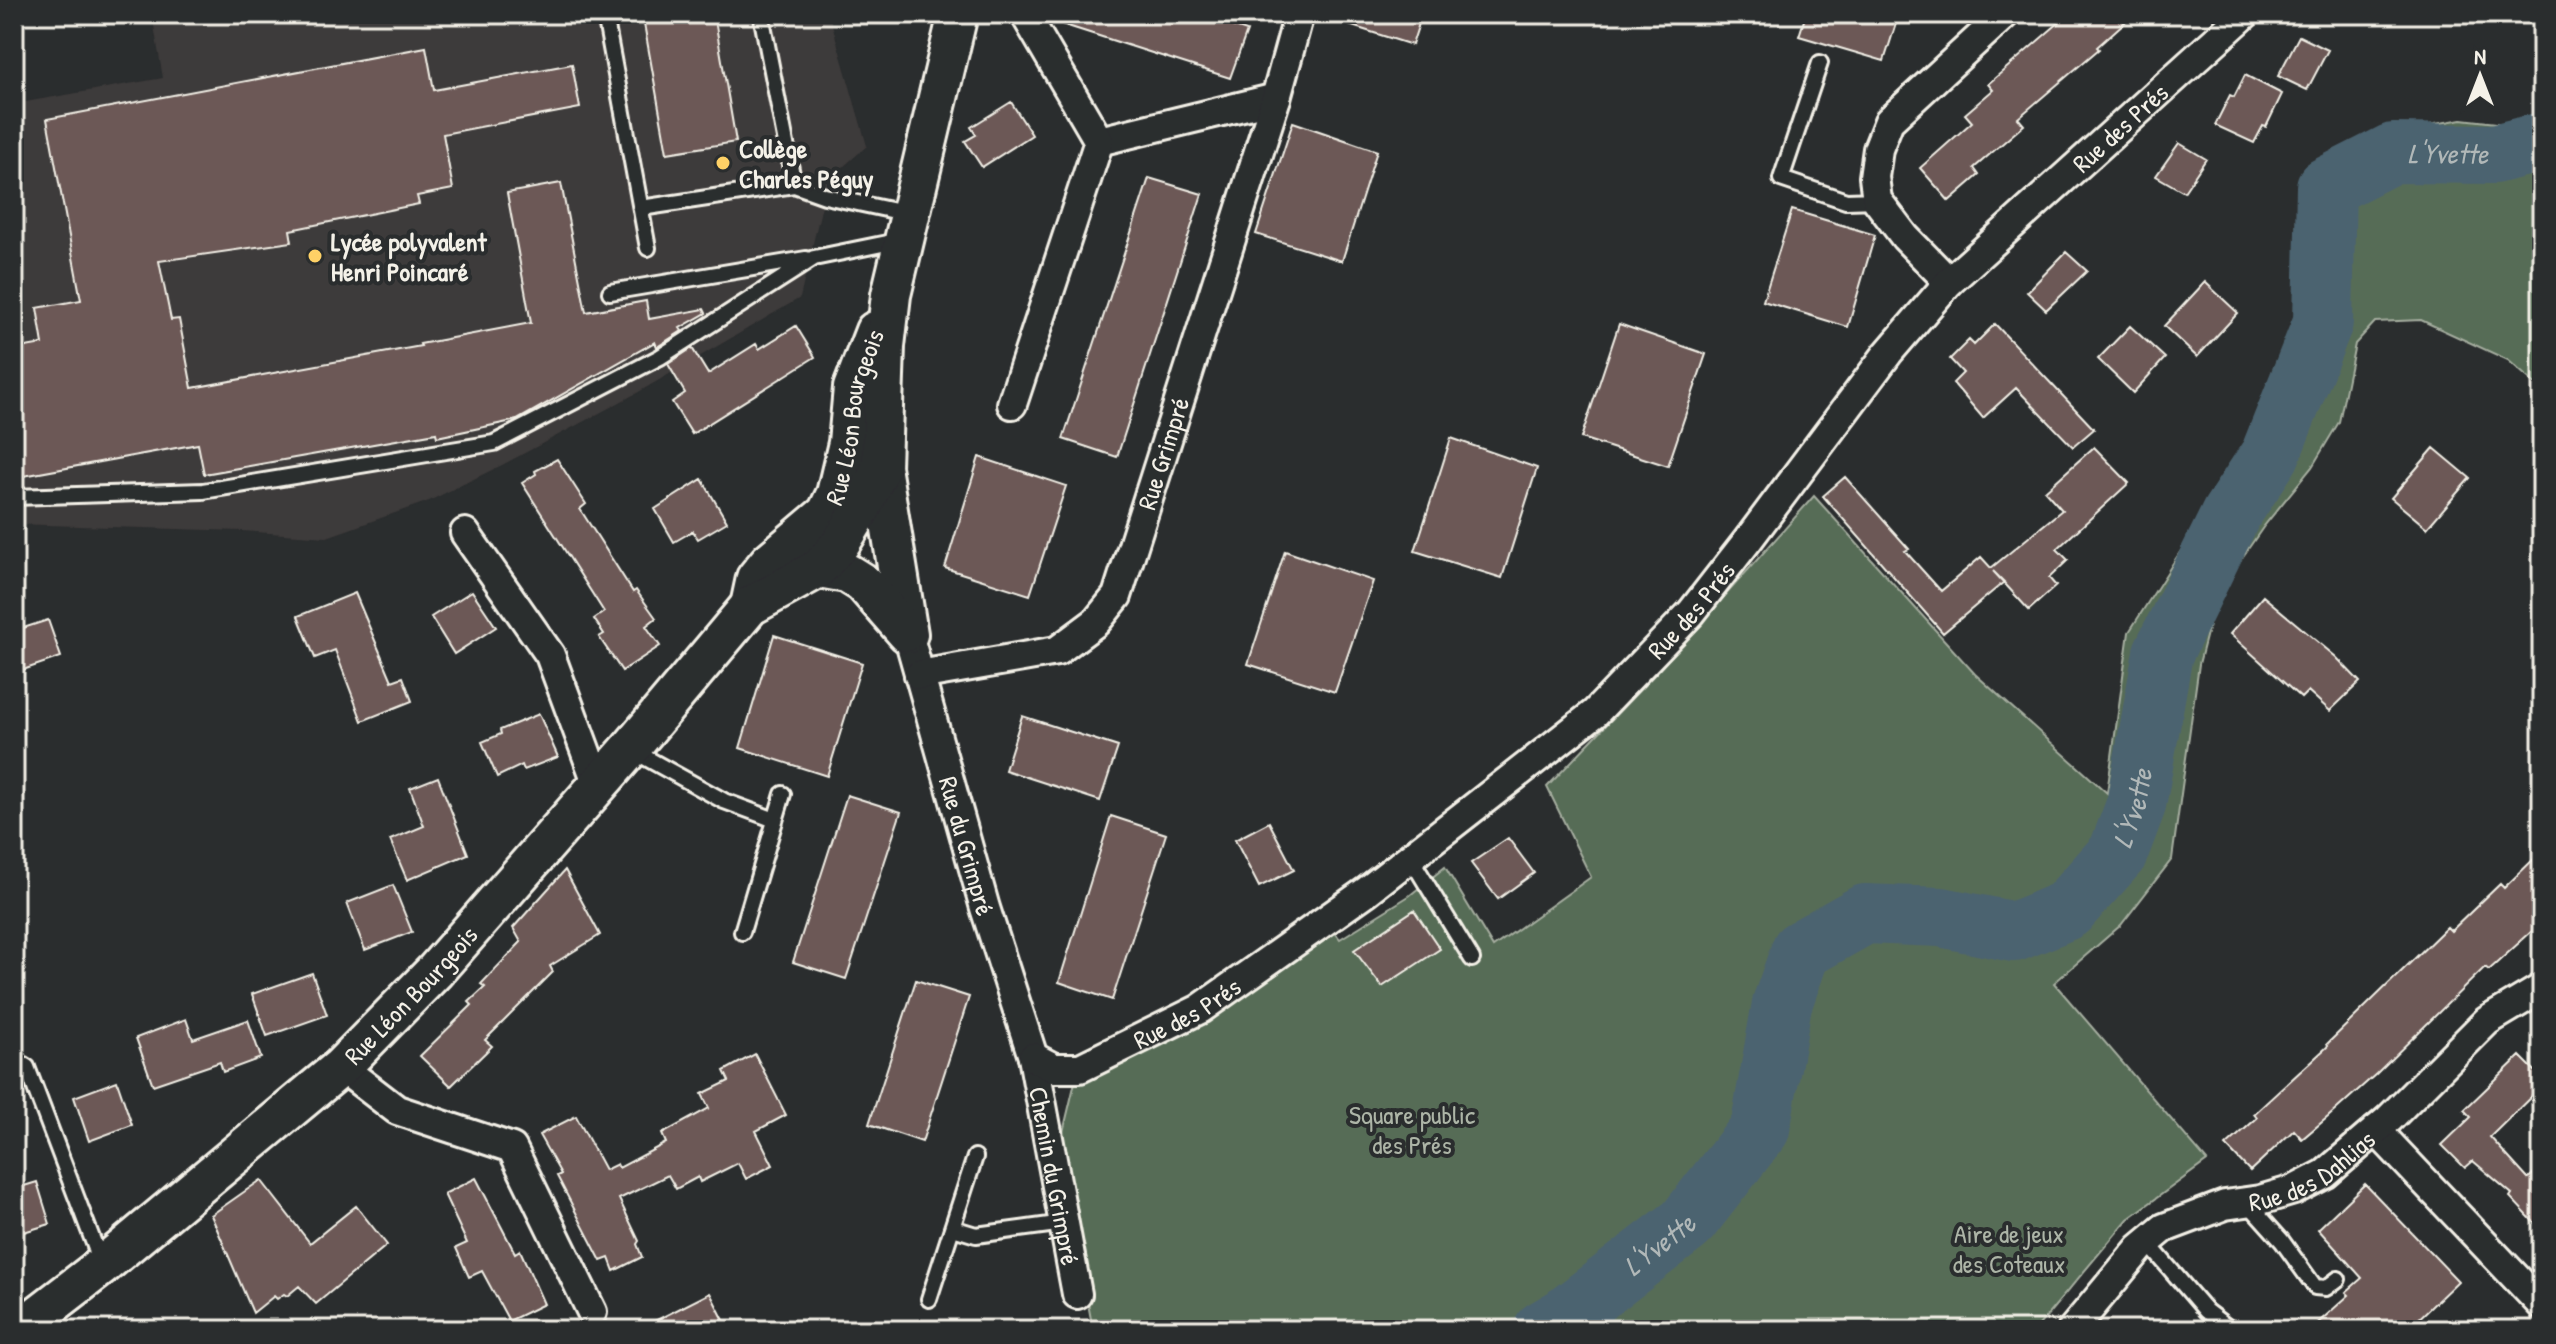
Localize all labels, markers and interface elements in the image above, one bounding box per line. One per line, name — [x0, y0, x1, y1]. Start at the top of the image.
north arrow — [2440, 36, 2520, 116]
text: N — [2474, 41, 2486, 71]
street label: Rue des Prés — [2064, 75, 2175, 180]
place label: Collège Charles Péguy — [739, 131, 873, 197]
water label: L'Yvette — [2408, 134, 2490, 173]
marker: Collège Charles Péguy — [714, 154, 732, 172]
place label: Lycée polyvalent Henri Poincaré — [331, 224, 488, 289]
marker: Lycée polyvalent Henri Poincaré — [306, 247, 324, 265]
street label: Rue Léon Bourgeois — [816, 324, 892, 510]
street label: Rue Grimpré — [1128, 393, 1197, 514]
street label: Rue des Prés — [1639, 554, 1742, 666]
water label: L'Yvette — [2103, 764, 2161, 853]
street label: Rue du Grimpré — [931, 772, 1004, 920]
street label: Rue Léon Bourgeois — [336, 918, 485, 1072]
street label: Rue des Prés — [1127, 968, 1247, 1057]
street label: Chemin du Grimpré — [1021, 1084, 1089, 1268]
park label: Square public des Prés — [1349, 1097, 1475, 1162]
street label: Rue des Dahlias — [2247, 1122, 2382, 1219]
water label: L'Yvette — [1616, 1206, 1706, 1284]
park label: Aire de jeux des Coteaux — [1953, 1216, 2065, 1281]

